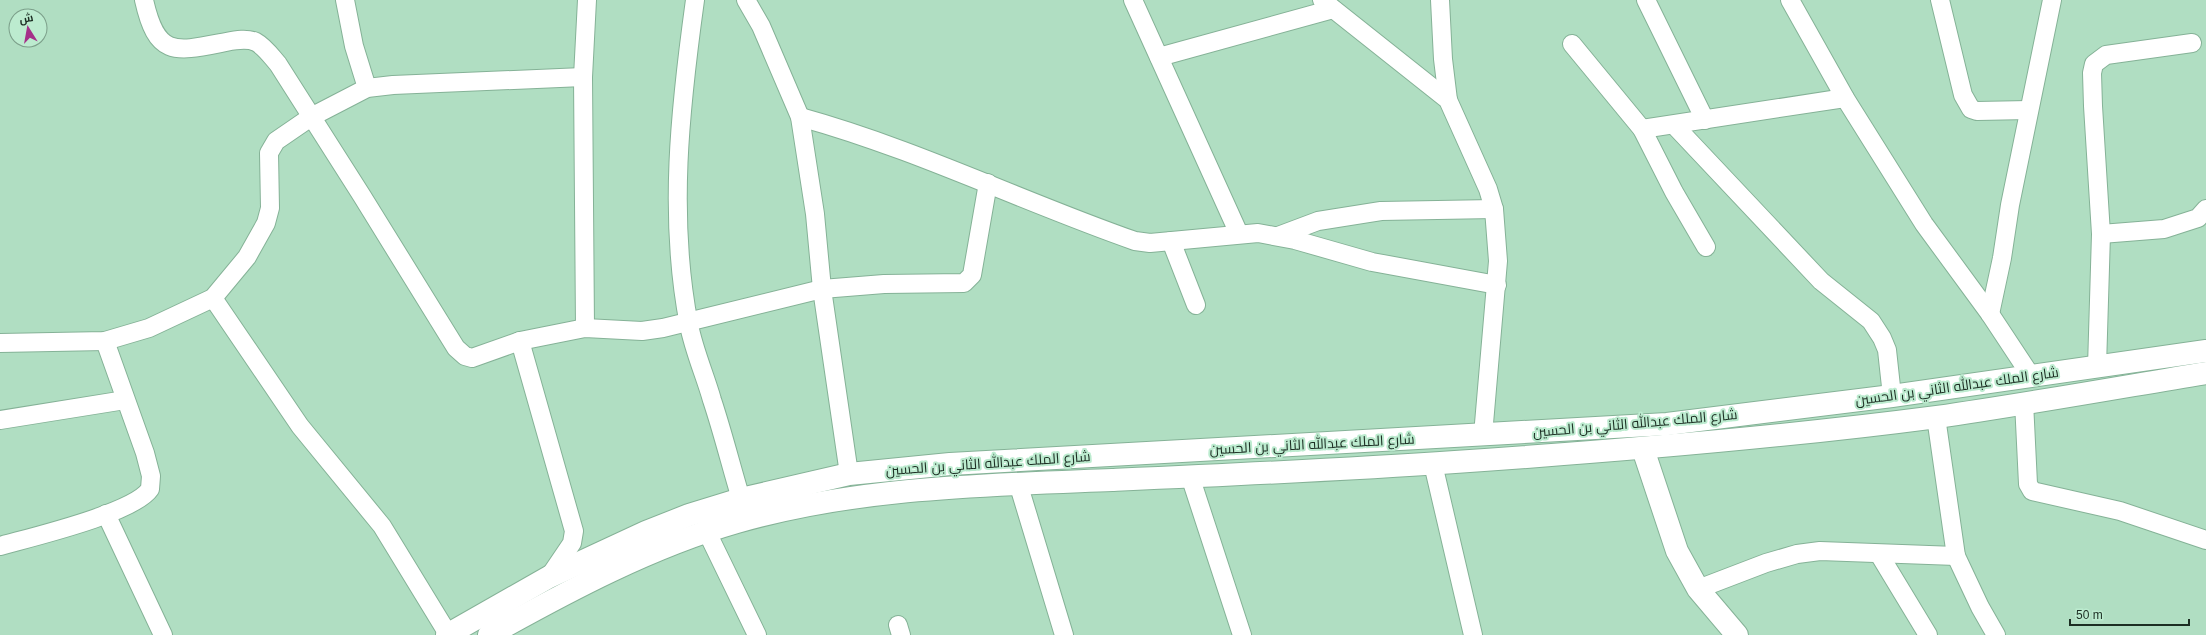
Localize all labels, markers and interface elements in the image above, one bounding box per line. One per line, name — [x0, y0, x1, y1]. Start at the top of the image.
north arrow — [8, 8, 48, 48]
text: ش — [18, 11, 34, 26]
street label: شارع الملك عبدالله الثاني بن الحسين — [1854, 363, 2060, 412]
street label: شارع الملك عبدالله الثاني بن الحسين — [1532, 405, 1738, 444]
street label: شارع الملك عبدالله الثاني بن الحسين — [1209, 430, 1415, 461]
street label: شارع الملك عبدالله الثاني بن الحسين — [885, 447, 1091, 482]
scale bar — [2070, 601, 2189, 627]
text: 50 m — [2076, 608, 2103, 622]

